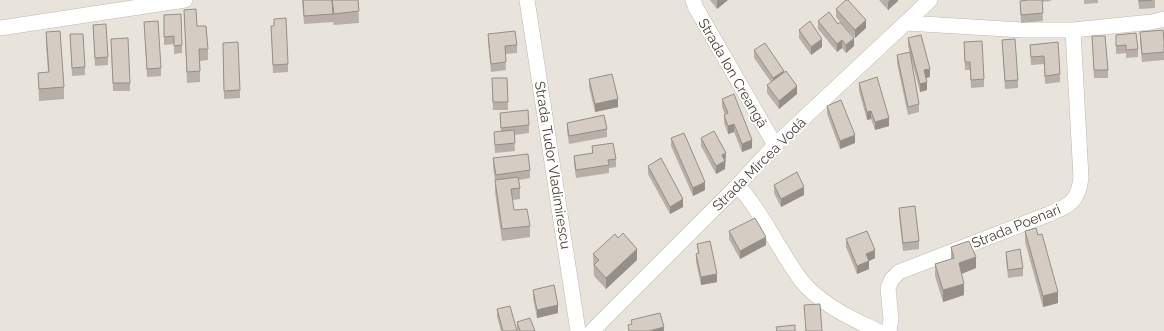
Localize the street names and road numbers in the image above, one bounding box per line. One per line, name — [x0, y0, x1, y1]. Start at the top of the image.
street label: Strada Ion Creangă — [695, 16, 771, 130]
street label: Strada Tudor Vladimirescu — [532, 80, 574, 250]
street label: Strada Mircea Vodă — [709, 114, 809, 214]
street label: Strada Poenari — [969, 201, 1063, 251]

